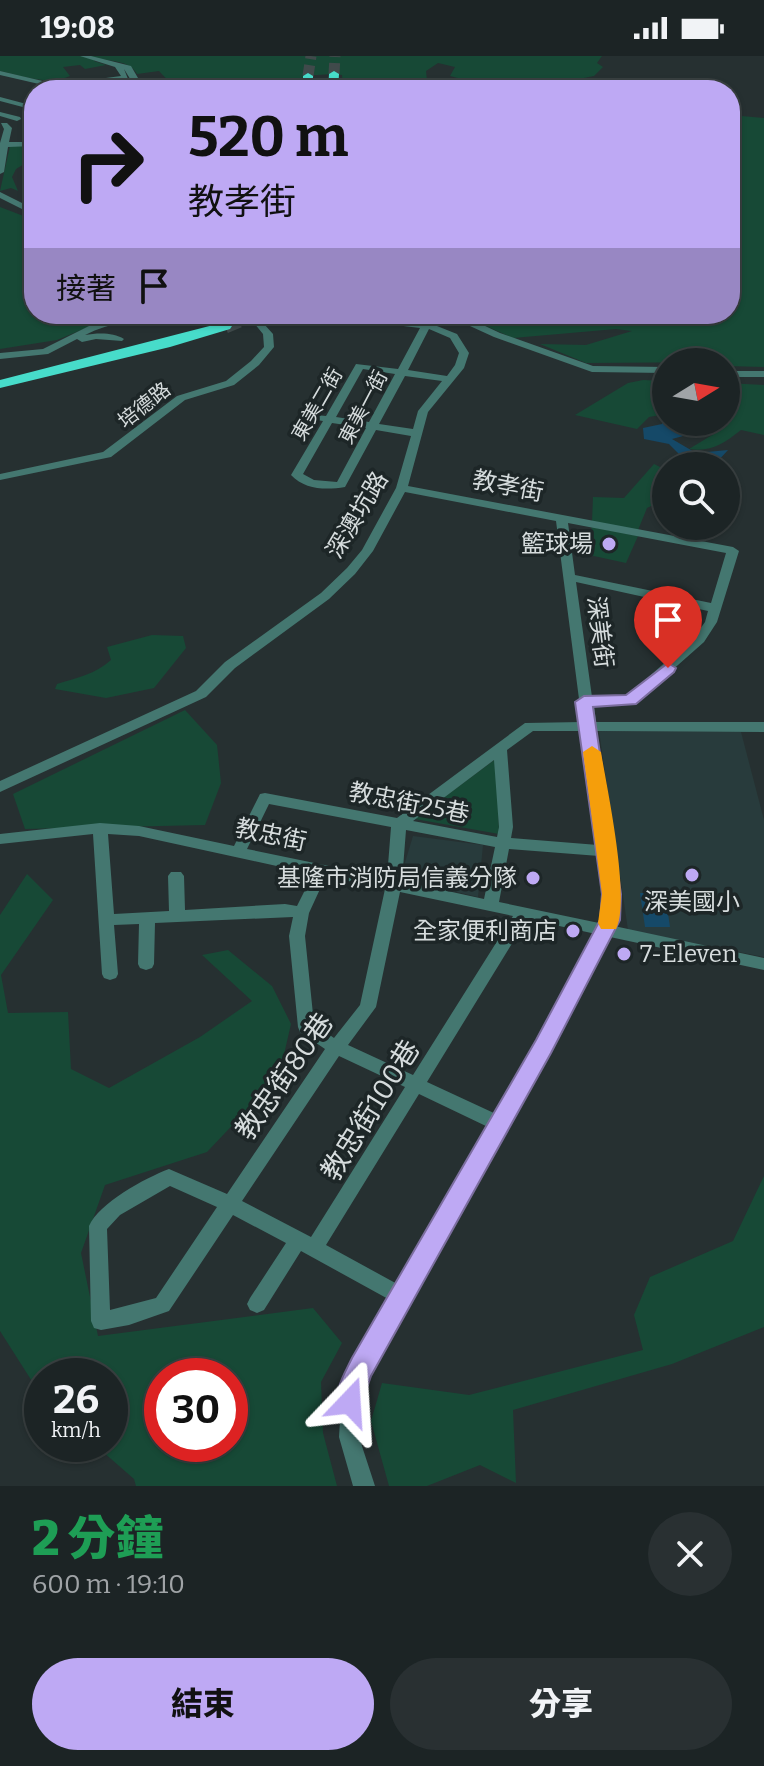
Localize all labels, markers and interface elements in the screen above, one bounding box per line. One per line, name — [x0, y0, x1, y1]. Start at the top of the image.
text: 19:08 — [40, 10, 115, 46]
text: 520 m — [188, 104, 348, 171]
icon: right — [56, 112, 160, 216]
text: 教孝街 — [188, 180, 296, 224]
icon: arrive — [132, 264, 176, 308]
text: 接著 — [56, 271, 116, 307]
north arrow — [652, 348, 740, 436]
map controls — [652, 348, 740, 540]
street label: 東美二街 — [287, 363, 347, 445]
street label: 東美一街 — [334, 366, 392, 448]
street label: 培德路 — [113, 377, 175, 433]
button: search — [652, 452, 740, 540]
street label: 教孝街 — [470, 465, 546, 507]
street label: 深澳坑路 — [320, 467, 394, 563]
place label: 籃球場 — [521, 530, 593, 558]
marker: 籃球場 — [600, 535, 618, 553]
pin — [634, 586, 702, 668]
street label: 深美街 — [582, 595, 618, 669]
icon: arrive — [646, 598, 690, 642]
street label: 教忠街25巷 — [347, 778, 471, 828]
street label: 教忠街 — [233, 814, 309, 856]
place label: 基隆市消防局信義分隊 — [277, 864, 517, 892]
marker: 深美國小 — [683, 866, 701, 884]
marker: 基隆市消防局信義分隊 — [524, 869, 542, 887]
place label: 深美國小 — [644, 888, 740, 916]
place label: 全家便利商店 — [413, 917, 557, 945]
marker: 全家便利商店 — [564, 922, 582, 940]
place label: 7-Eleven — [640, 940, 737, 968]
marker: 7-Eleven — [615, 945, 633, 963]
street label: 教忠街80巷 — [229, 1007, 340, 1146]
street label: 教忠街100巷 — [314, 1034, 427, 1187]
speed limit sign: 30 — [144, 1358, 248, 1462]
position arrow — [308, 1360, 392, 1444]
text: 26 — [53, 1376, 99, 1424]
text: km/h — [51, 1418, 101, 1442]
text: 2 分鐘 — [32, 1510, 164, 1568]
button: close — [648, 1512, 732, 1596]
text: 600 m · 19:10 — [32, 1569, 185, 1600]
button: 結束 — [32, 1658, 374, 1750]
button: 分享 — [390, 1658, 732, 1750]

